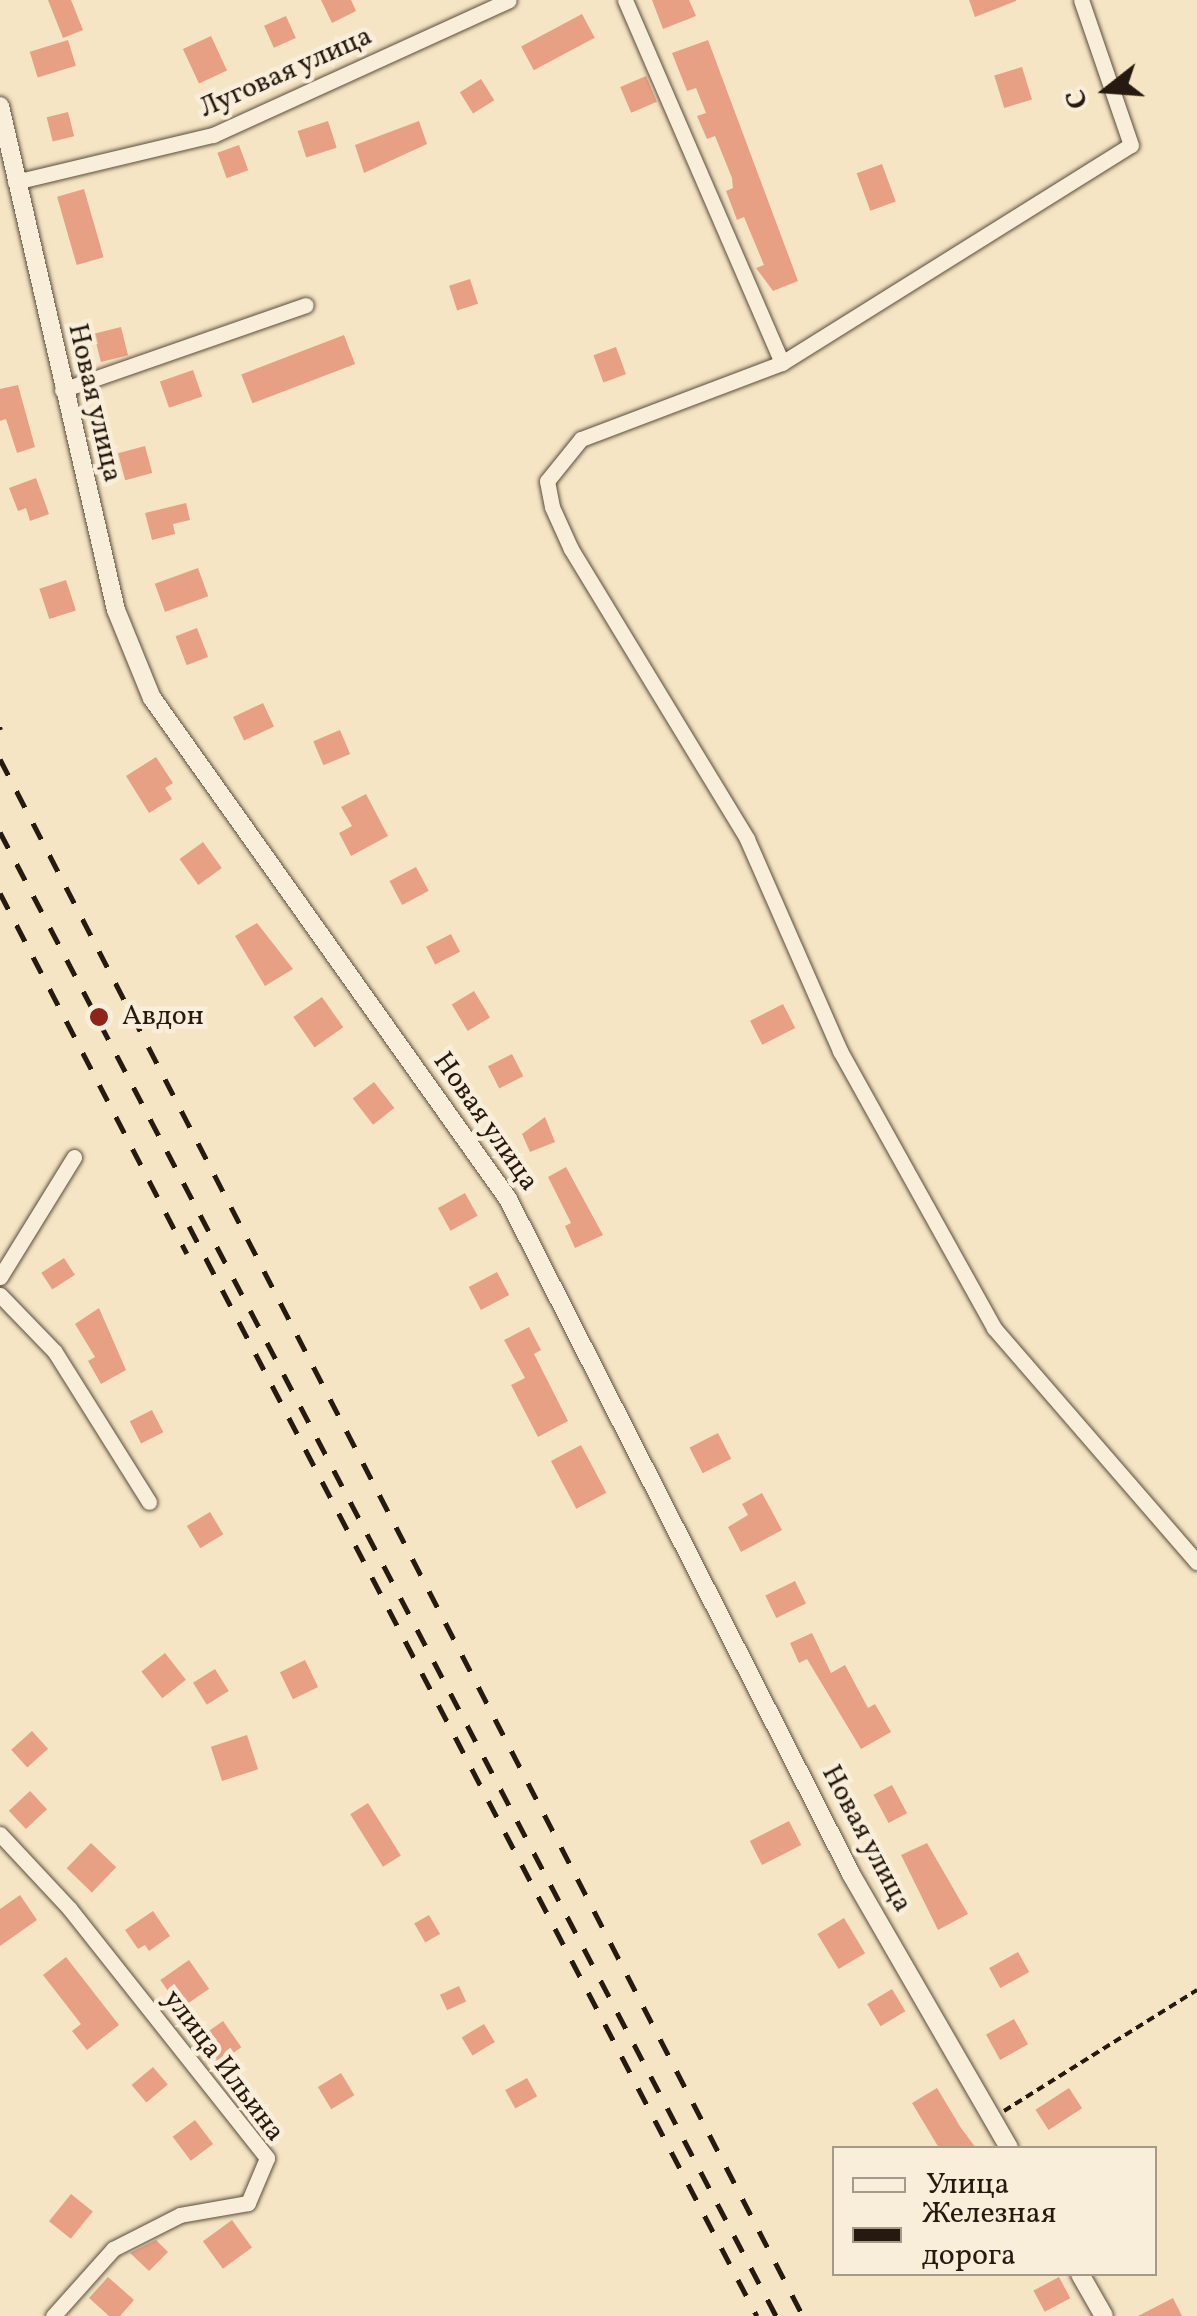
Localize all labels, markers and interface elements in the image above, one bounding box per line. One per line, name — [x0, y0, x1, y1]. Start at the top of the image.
street label: Луговая улица — [194, 20, 378, 126]
north arrow — [1057, 40, 1157, 140]
text: С — [1057, 85, 1099, 113]
street label: Новая улица — [59, 320, 129, 486]
place label: Авдон — [122, 1000, 204, 1034]
marker: Авдон — [86, 1004, 112, 1030]
street label: Новая улица — [425, 1046, 545, 1198]
street label: Новая улица — [813, 1759, 919, 1919]
street label: улица Ильина — [155, 1983, 291, 2149]
legend — [832, 2146, 1157, 2276]
text: Улица — [926, 2164, 1009, 2206]
text: Железная дорога — [922, 2193, 1056, 2277]

